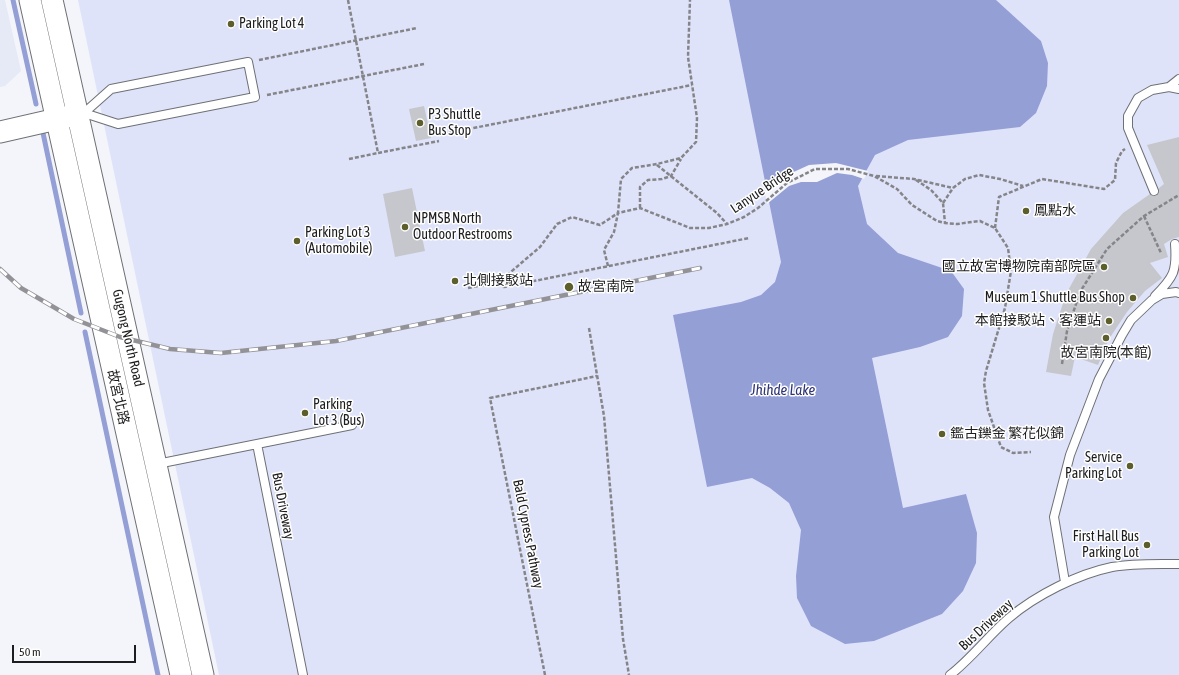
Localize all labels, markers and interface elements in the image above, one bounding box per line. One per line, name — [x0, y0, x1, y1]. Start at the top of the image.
place label: Parking Lot 4 — [239, 16, 304, 32]
marker: Parking Lot 4 — [226, 19, 236, 29]
place label: P3 Shuttle Bus Stop — [428, 107, 481, 140]
marker: P3 Shuttle Bus Stop — [415, 118, 425, 128]
street label: Lanyue Bridge — [727, 163, 797, 217]
place label: 鳳點水 — [1034, 203, 1076, 219]
marker: 鳳點水 — [1021, 206, 1031, 216]
place label: NPMSB North Outdoor Restrooms — [413, 211, 512, 244]
marker: NPMSB North Outdoor Restrooms — [400, 222, 410, 232]
place label: Parking Lot 3 (Automobile) — [305, 225, 372, 258]
marker: Parking Lot 3 (Automobile) — [292, 236, 302, 246]
place label: 國立故宮博物院南部院區 — [942, 259, 1096, 275]
marker: 國立故宮博物院南部院區 — [1099, 262, 1109, 272]
place label: 北側接駁站 — [463, 273, 533, 289]
marker: 北側接駁站 — [450, 276, 460, 286]
place label: 故宮南院 — [578, 279, 634, 295]
marker: 故宮南院 — [563, 281, 575, 293]
street label: Gugong North Road — [109, 288, 147, 388]
place label: Museum 1 Shuttle Bus Shop — [985, 290, 1125, 306]
marker: Museum 1 Shuttle Bus Shop — [1128, 293, 1138, 303]
place label: 本館接駁站、客運站 — [975, 313, 1101, 329]
marker: 本館接駁站、客運站 — [1104, 316, 1114, 326]
marker: 故宮南院(本館) — [1101, 333, 1111, 343]
place label: 故宮南院(本館) — [1061, 345, 1151, 361]
street label: 故宮北路 — [104, 368, 132, 426]
water label: Jhihde Lake — [751, 381, 815, 399]
place label: Parking Lot 3 (Bus) — [313, 397, 365, 430]
marker: Parking Lot 3 (Bus) — [300, 408, 310, 418]
place label: 鑑古鑠金 繁花似錦 — [950, 426, 1064, 442]
marker: 鑑古鑠金 繁花似錦 — [937, 429, 947, 439]
place label: Service Parking Lot — [1065, 450, 1122, 482]
marker: Service Parking Lot — [1125, 461, 1135, 471]
street label: Bus Driveway — [268, 471, 298, 541]
street label: Bald Cypress Pathway — [509, 478, 547, 590]
place label: First Hall Bus Parking Lot — [1073, 529, 1139, 562]
marker: First Hall Bus Parking Lot — [1142, 540, 1152, 550]
street label: Bus Driveway — [955, 596, 1017, 654]
scale bar — [14, 637, 138, 663]
text: 50 m — [19, 645, 41, 659]

